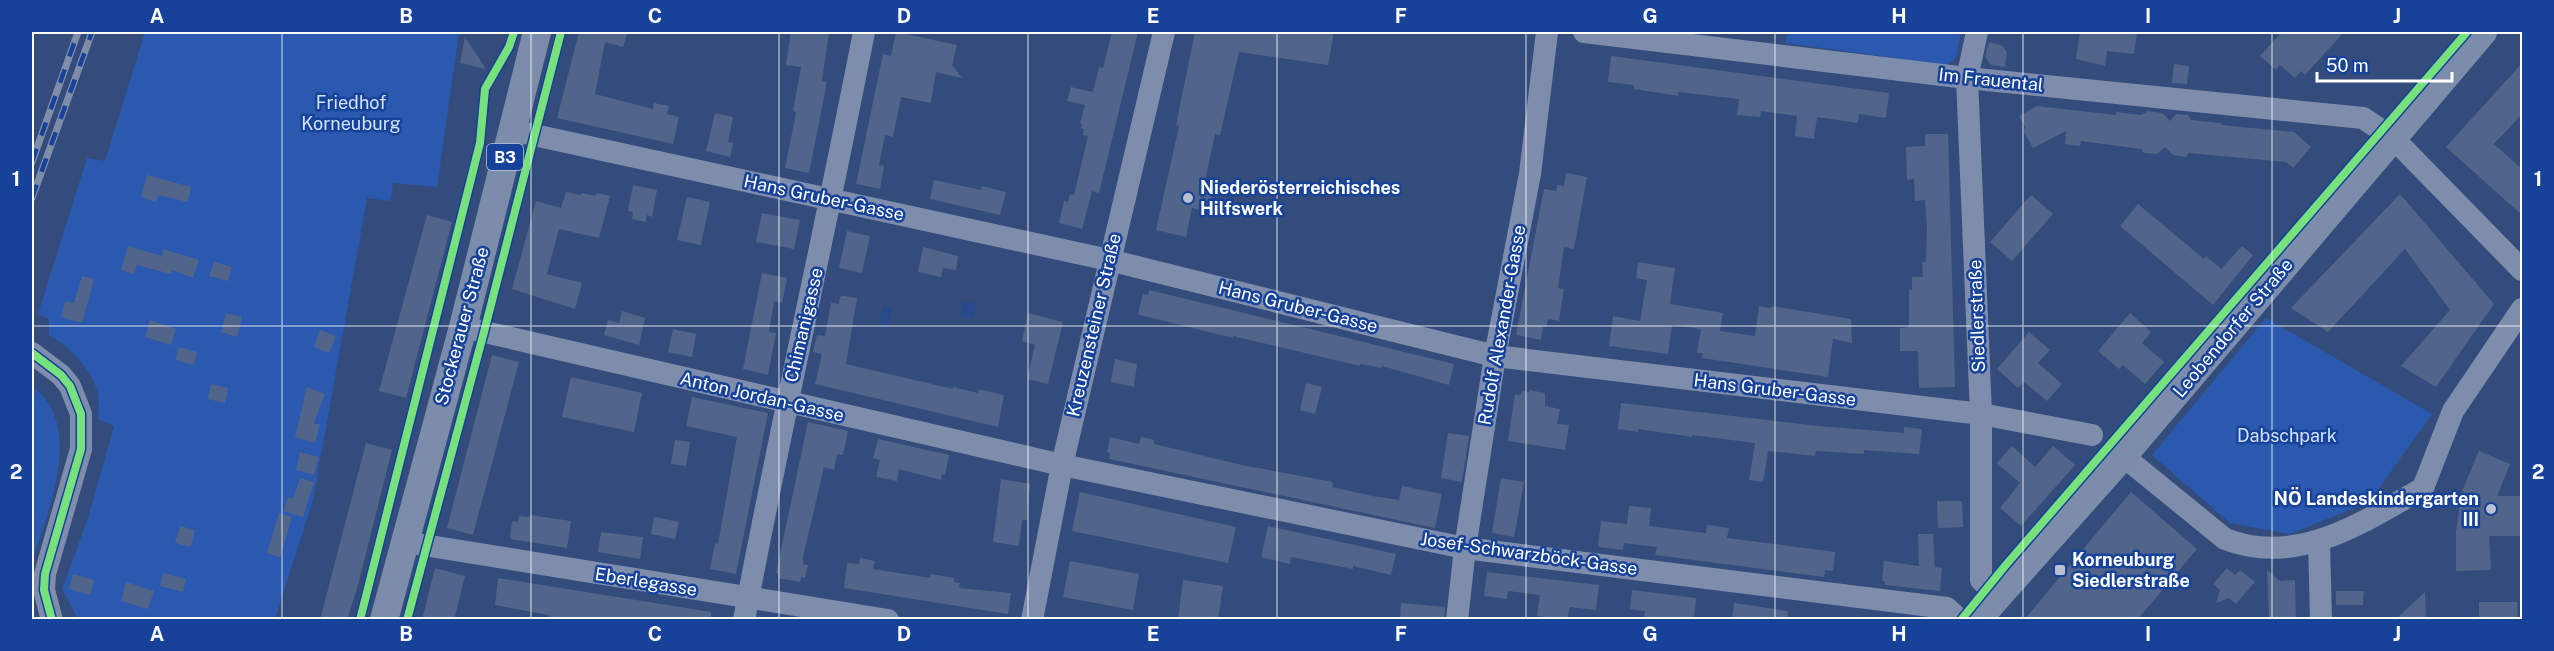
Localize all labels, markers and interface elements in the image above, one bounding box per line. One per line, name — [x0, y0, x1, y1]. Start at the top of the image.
text: A — [150, 4, 164, 28]
text: B — [399, 4, 413, 28]
text: C — [648, 4, 662, 28]
text: D — [897, 4, 911, 28]
text: E — [1147, 4, 1159, 28]
text: F — [1395, 4, 1407, 28]
text: G — [1642, 4, 1658, 28]
text: H — [1891, 4, 1907, 28]
text: I — [2145, 4, 2151, 28]
text: J — [2393, 4, 2401, 28]
scale bar — [2317, 45, 2452, 83]
text: 50 m — [2326, 55, 2369, 76]
street label: Im Frauental — [1938, 64, 2045, 95]
park label: Friedhof Korneuburg — [301, 92, 401, 134]
road number: B3 — [487, 144, 523, 170]
text: 1 — [12, 167, 20, 191]
text: 1 — [2534, 167, 2542, 191]
street label: Hans Gruber-Gasse — [742, 170, 906, 225]
place label: Niederösterreichisches Hilfswerk — [1200, 177, 1400, 219]
marker: Niederösterreichisches Hilfswerk — [1181, 191, 1195, 205]
street label: Rudolf Alexander-Gasse — [1474, 223, 1529, 427]
street label: Kreuzensteiner Straße — [1062, 231, 1125, 419]
street label: Stockerauer Straße — [430, 244, 493, 407]
street label: Leobendorfer Straße — [2168, 254, 2297, 401]
street label: Siedlerstraße — [1964, 259, 1989, 373]
street label: Chimanigasse — [780, 266, 827, 384]
street label: Hans Gruber-Gasse — [1216, 277, 1380, 336]
street label: Anton Jordan-Gasse — [678, 367, 846, 426]
street label: Hans Gruber-Gasse — [1693, 369, 1857, 410]
park label: Dabschpark — [2237, 425, 2337, 446]
text: 2 — [10, 460, 22, 484]
text: 2 — [2532, 460, 2544, 484]
place label: NÖ Landeskindergarten III — [2274, 487, 2479, 530]
marker: NÖ Landeskindergarten III — [2484, 502, 2498, 516]
street label: Josef-Schwarzböck-Gasse — [1419, 528, 1639, 579]
place label: Korneuburg Siedlerstraße — [2072, 549, 2190, 591]
street label: Eberlegasse — [593, 563, 699, 600]
marker: Korneuburg Siedlerstraße — [2053, 563, 2067, 577]
text: A — [150, 622, 164, 646]
text: B — [399, 622, 413, 646]
text: C — [648, 622, 662, 646]
text: D — [897, 622, 911, 646]
text: E — [1147, 622, 1159, 646]
text: F — [1395, 622, 1407, 646]
text: G — [1642, 622, 1658, 646]
text: H — [1891, 622, 1907, 646]
text: I — [2145, 622, 2151, 646]
text: J — [2393, 622, 2401, 646]

